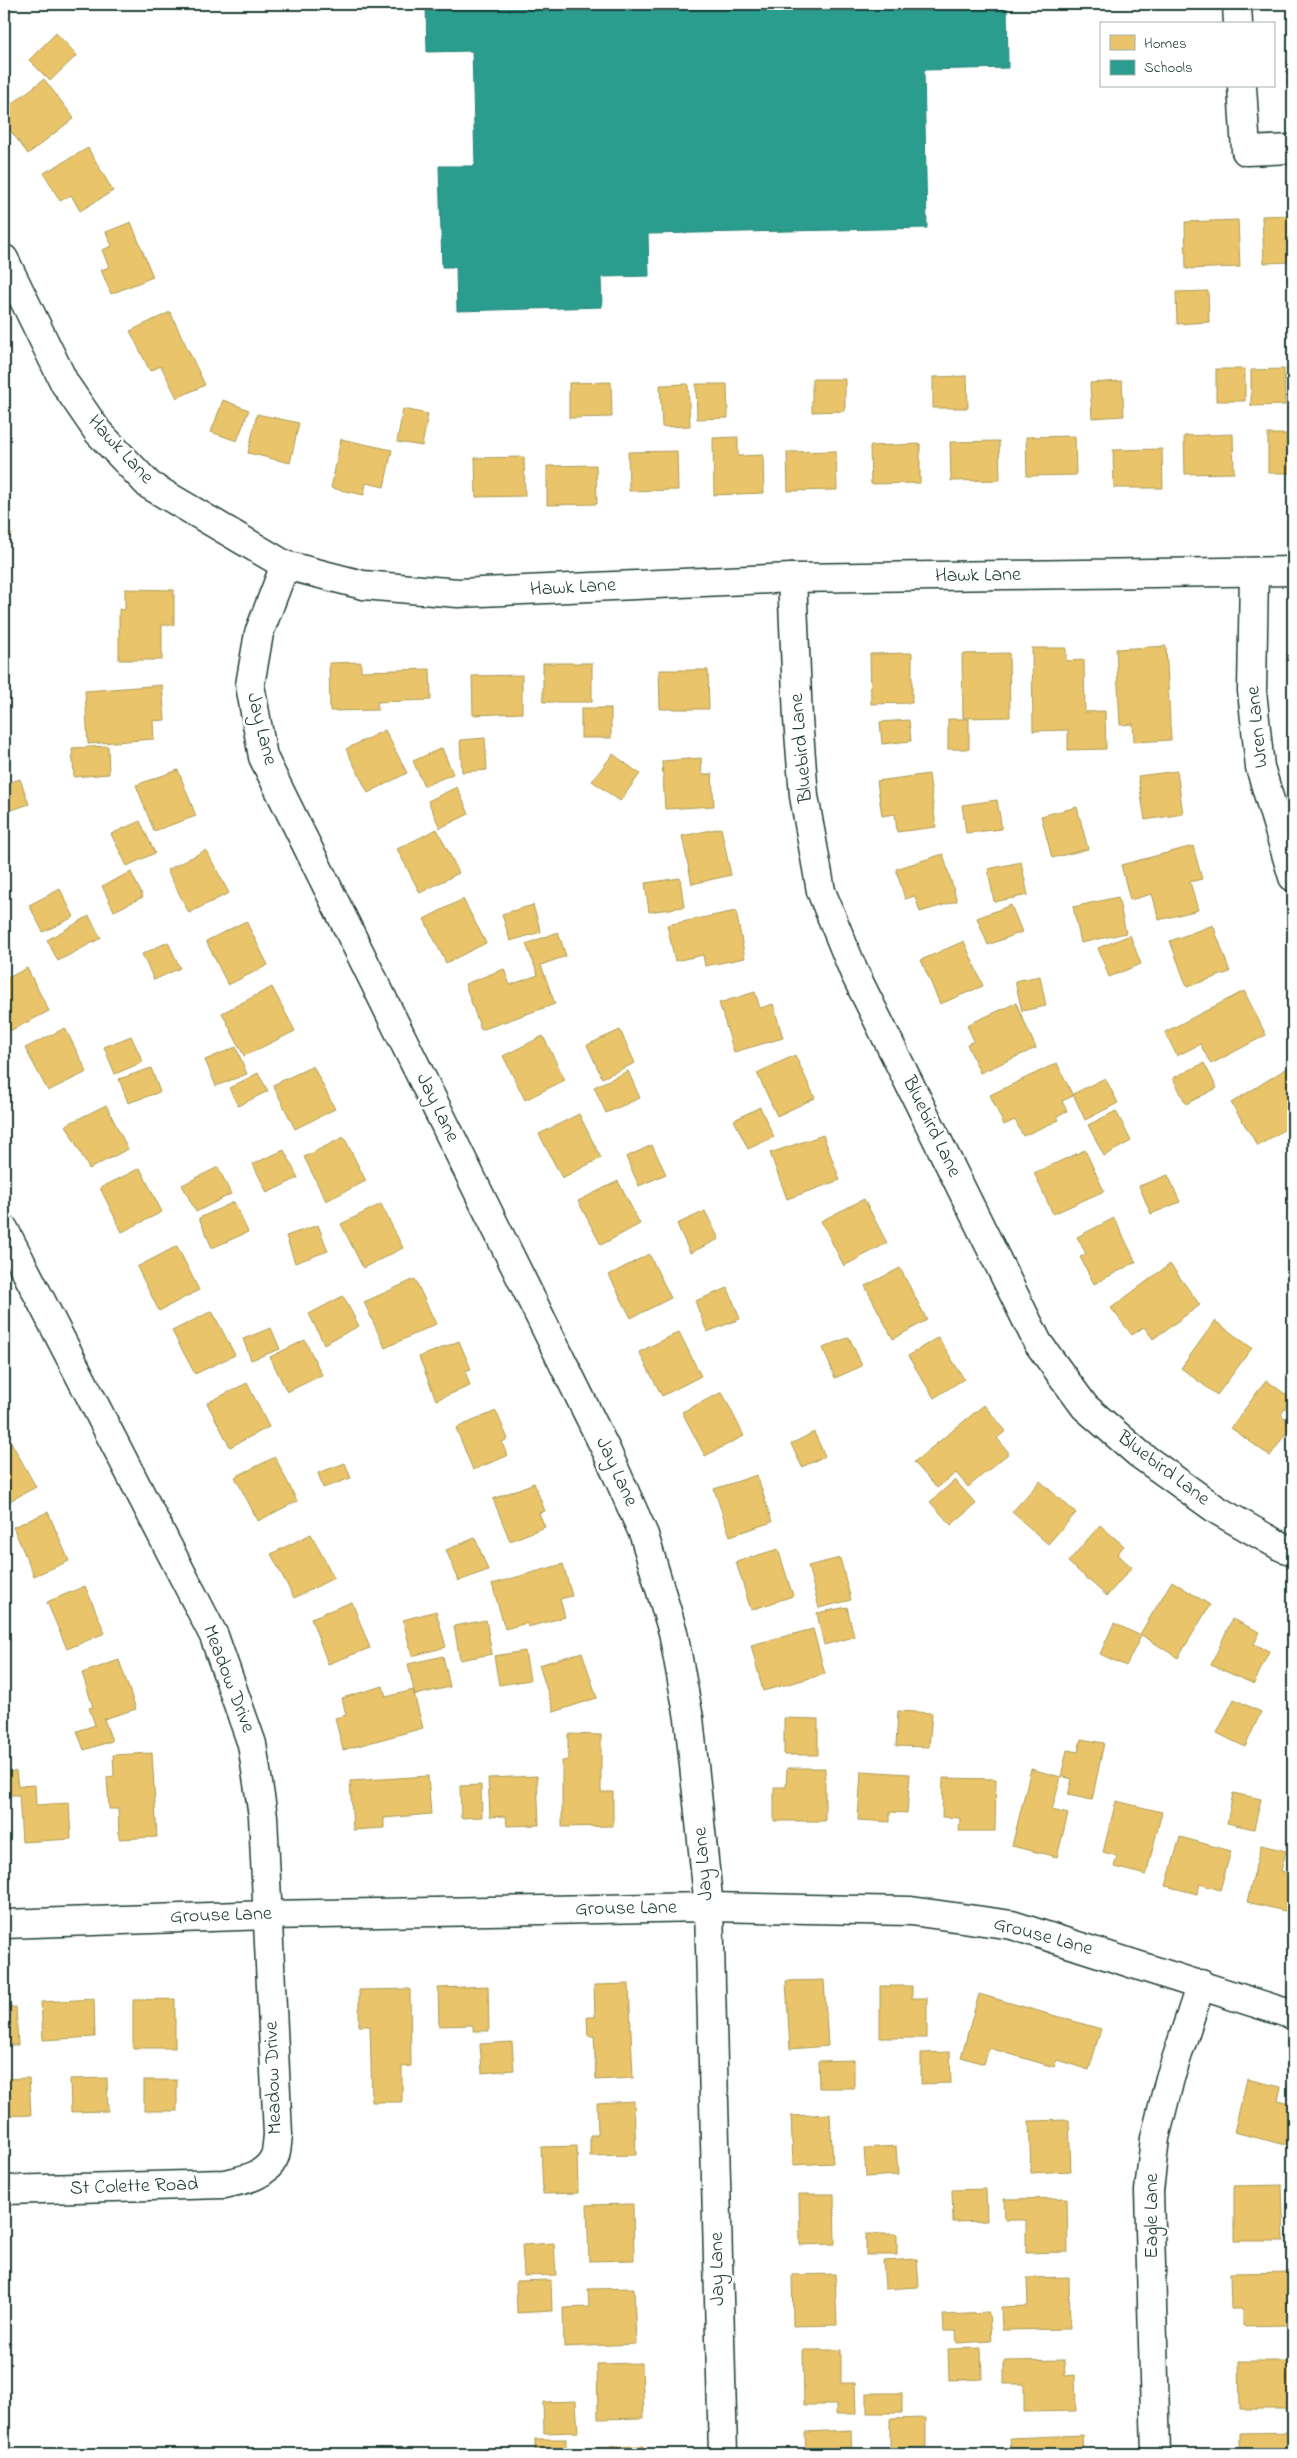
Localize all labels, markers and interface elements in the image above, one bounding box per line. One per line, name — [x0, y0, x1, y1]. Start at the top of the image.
legend — [1100, 22, 1274, 88]
text: Homes — [1144, 33, 1187, 55]
text: Schools — [1144, 57, 1193, 79]
street label: Hawk Lane — [80, 409, 160, 491]
street label: Hawk Lane — [935, 561, 1021, 591]
street label: Hawk Lane — [529, 571, 617, 605]
street label: Wren Lane — [1239, 684, 1277, 770]
street label: Jay Lane — [238, 690, 284, 768]
street label: Bluebird Lane — [783, 692, 821, 805]
street label: Jay Lane — [408, 1069, 466, 1148]
street label: Bluebird Lane — [894, 1070, 968, 1183]
street label: Bluebird Lane — [1110, 1424, 1216, 1514]
street label: Jay Lane — [587, 1432, 645, 1512]
street label: Meadow Drive — [194, 1621, 262, 1737]
street label: Jay Lane — [686, 1826, 722, 1902]
street label: Grouse Lane — [575, 1894, 677, 1924]
street label: Grouse Lane — [170, 1900, 272, 1932]
street label: Grouse Lane — [990, 1910, 1096, 1964]
street label: Meadow Drive — [258, 2021, 290, 2135]
street label: St Colette Road — [69, 2170, 199, 2204]
street label: Eagle Lane — [1138, 2173, 1168, 2259]
street label: Jay Lane — [703, 2232, 733, 2306]

